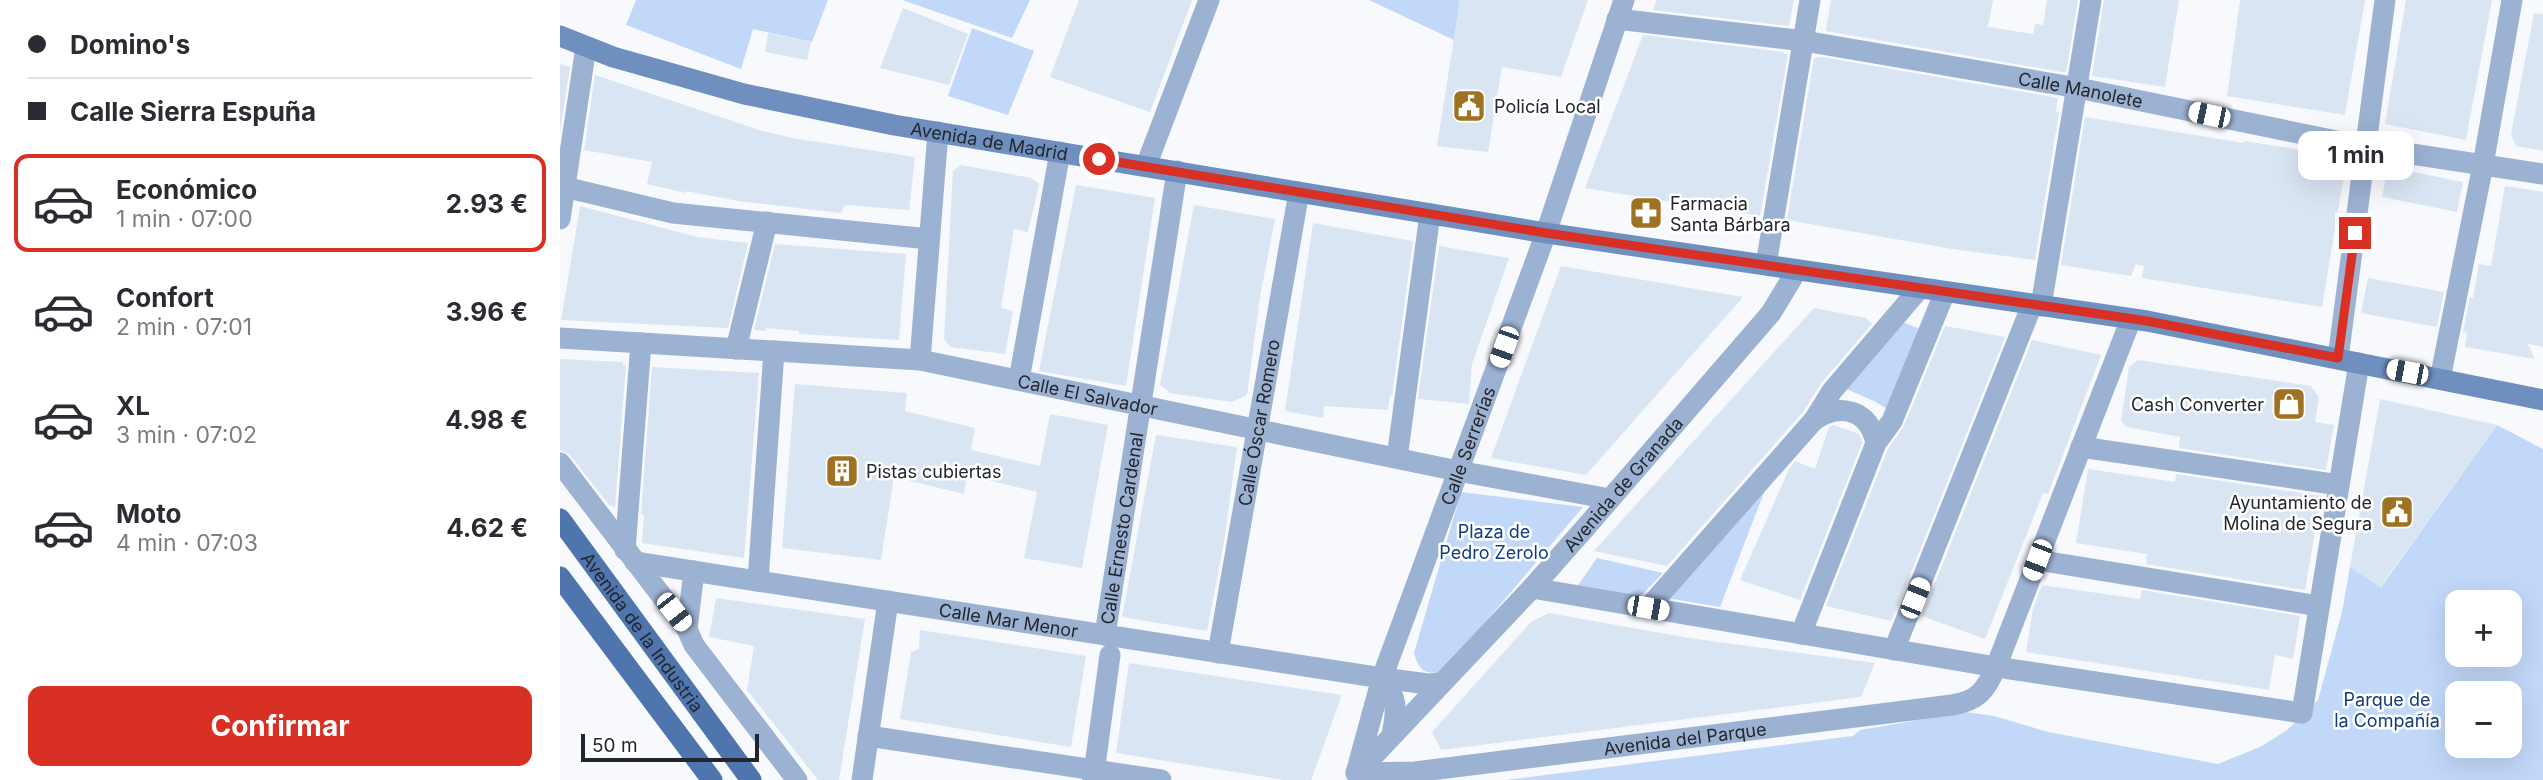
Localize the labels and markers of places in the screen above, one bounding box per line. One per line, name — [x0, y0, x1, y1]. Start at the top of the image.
public building icon: Policía Local — [1450, 87, 1488, 125]
place label: Policía Local — [1494, 96, 1601, 117]
place label: Farmacia Santa Bárbara — [1670, 193, 1791, 235]
pharmacy icon: Farmacia Santa Bárbara — [1627, 194, 1665, 232]
shop icon: Cash Converter — [2270, 385, 2308, 423]
place label: Cash Converter — [2131, 394, 2264, 415]
building icon: Pistas cubiertas — [823, 452, 861, 490]
place label: Pistas cubiertas — [866, 461, 1001, 482]
place label: Ayuntamiento de Molina de Segura — [2223, 492, 2372, 534]
public building icon: Ayuntamiento de Molina de Segura — [2378, 493, 2416, 531]

